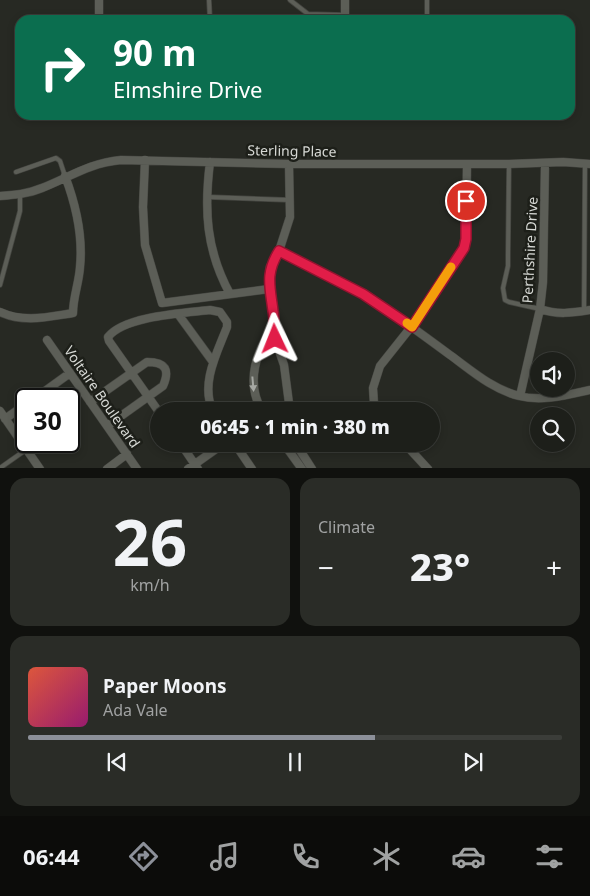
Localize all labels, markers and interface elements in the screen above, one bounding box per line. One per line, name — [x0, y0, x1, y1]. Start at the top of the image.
text: 90 m — [113, 29, 196, 76]
icon: right — [30, 35, 95, 100]
text: Elmshire Drive — [113, 74, 262, 104]
street label: Sterling Place — [247, 140, 337, 161]
pin — [445, 180, 487, 222]
icon: arrive — [452, 187, 480, 215]
street label: Perthshire Drive — [517, 196, 542, 304]
position arrow — [248, 312, 300, 364]
street label: Voltaire Boulevard — [60, 342, 145, 451]
map controls — [530, 352, 575, 452]
button: sound — [530, 352, 575, 397]
one-way arrow — [249, 377, 257, 393]
speed limit sign: 30 — [15, 388, 80, 453]
button: search — [530, 407, 575, 452]
text: 06:45 · 1 min · 380 m — [200, 414, 390, 440]
text: 26 — [113, 497, 187, 585]
text: Climate — [318, 516, 375, 538]
text: 23° — [410, 540, 470, 592]
text: − — [318, 548, 334, 586]
text: + — [546, 548, 562, 586]
text: km/h — [130, 574, 170, 596]
text: Paper Moons — [103, 673, 227, 699]
text: Ada Vale — [103, 699, 168, 721]
icon: previous — [103, 748, 131, 776]
icon: pause — [281, 748, 309, 776]
icon: next — [459, 748, 487, 776]
icon: directions — [126, 839, 161, 874]
icon: music — [207, 839, 242, 874]
icon: phone — [288, 839, 323, 874]
icon: climate — [369, 839, 404, 874]
icon: car — [451, 839, 486, 874]
icon: filters — [532, 839, 567, 874]
text: 06:44 — [23, 841, 80, 871]

